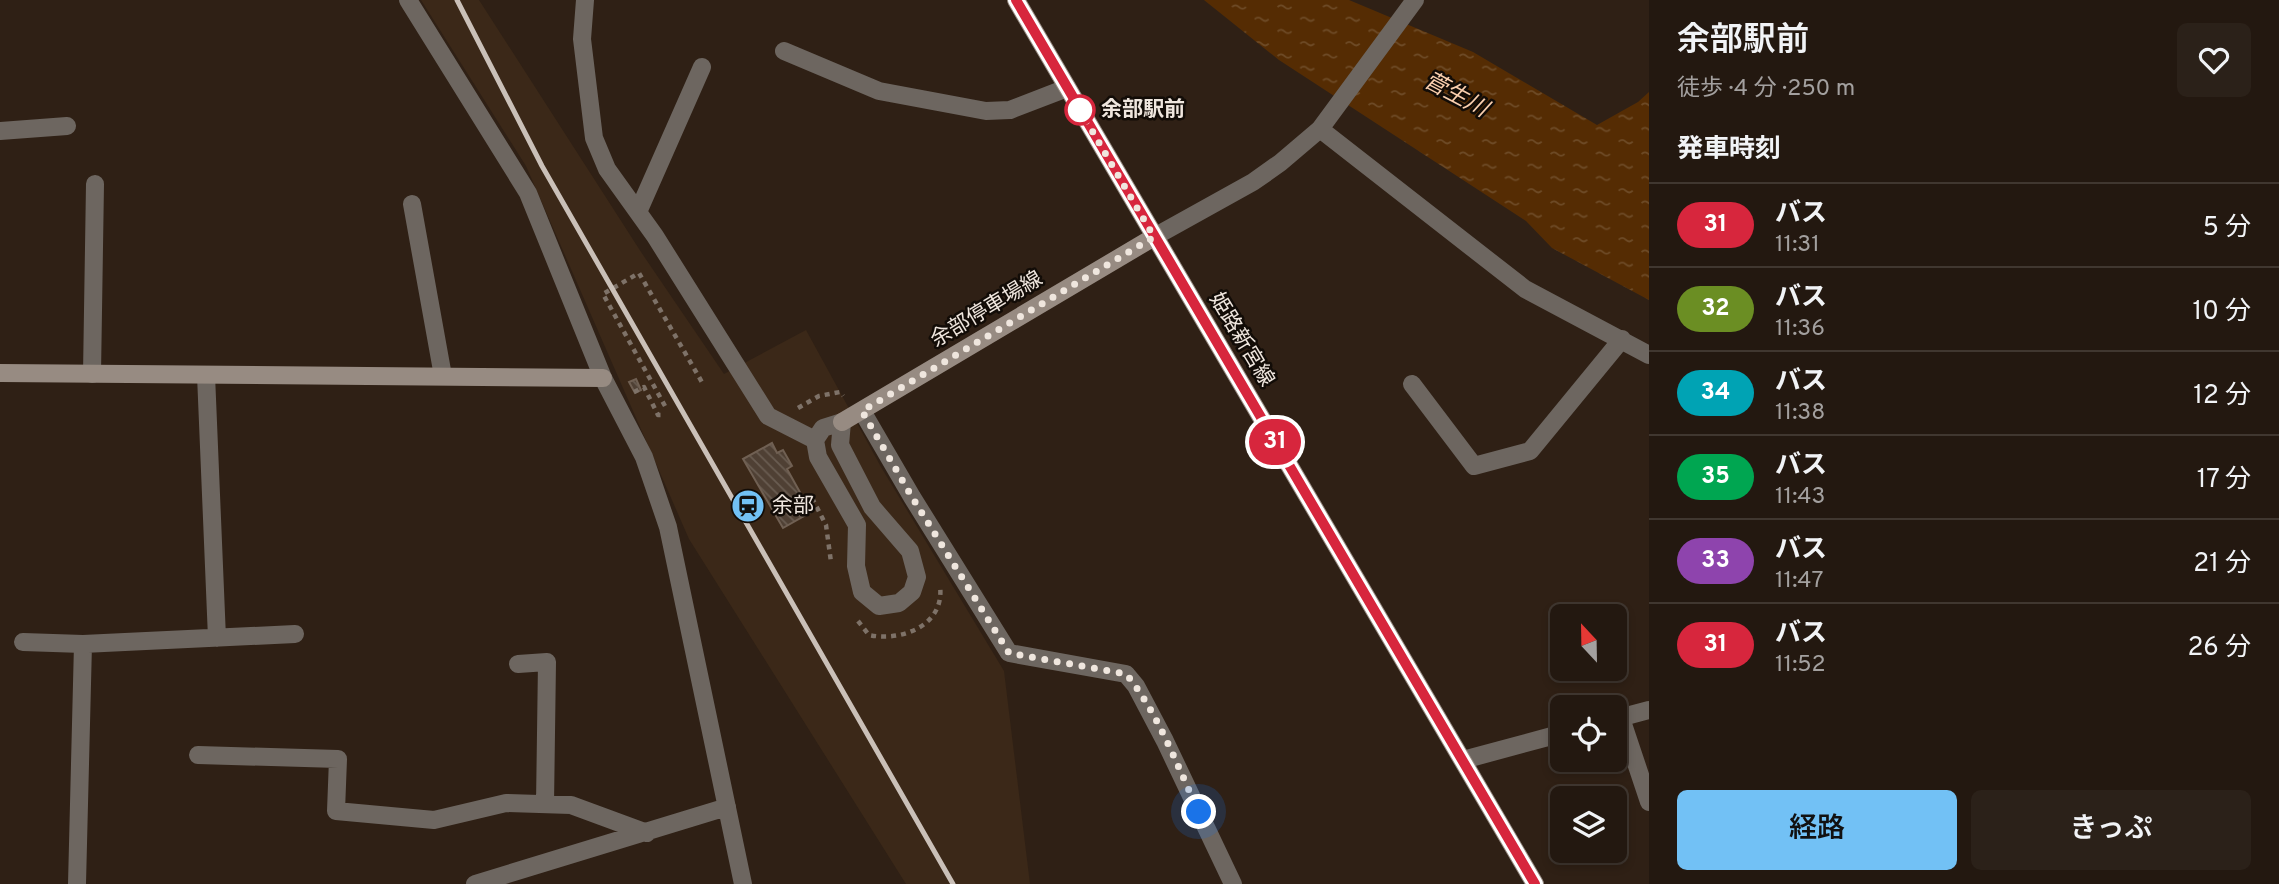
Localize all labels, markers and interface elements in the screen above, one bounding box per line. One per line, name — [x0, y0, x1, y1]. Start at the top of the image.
text: 余部駅前 — [1677, 21, 1809, 63]
button: heart — [2177, 23, 2251, 97]
water label: 菅生川 — [1418, 67, 1495, 126]
text: 徒歩 · 4 分 · 250 m — [1677, 75, 1855, 104]
marker: 余部駅前 — [1065, 95, 1095, 125]
place label: 余部駅前 — [1101, 97, 1185, 124]
text: 発車時刻 — [1677, 134, 1781, 167]
text: バス — [1775, 198, 1827, 231]
text: 31 — [1704, 210, 1727, 240]
text: 5 分 — [2203, 212, 2251, 245]
text: 11:31 — [1775, 231, 1820, 260]
street label: 余部停車場線 — [926, 266, 1048, 354]
text: バス — [1775, 282, 1827, 315]
street label: 姫路新宮線 — [1202, 288, 1280, 392]
text: 32 — [1701, 294, 1730, 324]
text: 10 分 — [2192, 296, 2251, 329]
text: 11:36 — [1775, 315, 1825, 344]
text: バス — [1775, 366, 1827, 399]
text: 34 — [1701, 378, 1730, 408]
text: 12 分 — [2193, 380, 2251, 413]
text: 11:38 — [1775, 399, 1825, 428]
line badge: 31 — [1244, 419, 1306, 465]
text: 31 — [1263, 427, 1287, 457]
text: バス — [1775, 450, 1827, 483]
text: 35 — [1701, 462, 1730, 492]
text: 17 分 — [2197, 464, 2251, 497]
text: 11:43 — [1775, 483, 1825, 512]
station icon: 余部 — [729, 487, 767, 525]
place label: 余部 — [772, 493, 814, 520]
text: バス — [1775, 534, 1827, 567]
text: 33 — [1701, 546, 1730, 576]
text: 21 分 — [2193, 548, 2251, 581]
text: 11:47 — [1775, 567, 1823, 596]
north arrow — [1550, 604, 1628, 681]
map controls — [1550, 604, 1627, 863]
text: バス — [1775, 618, 1827, 651]
text: 31 — [1704, 630, 1727, 660]
text: 26 分 — [2187, 632, 2251, 665]
text: 11:52 — [1775, 651, 1826, 680]
button: locate — [1550, 695, 1627, 772]
button: layers — [1550, 786, 1627, 863]
button: 経路 — [1677, 790, 1957, 870]
button: きっぷ — [1971, 790, 2251, 870]
your location — [1181, 794, 1216, 829]

